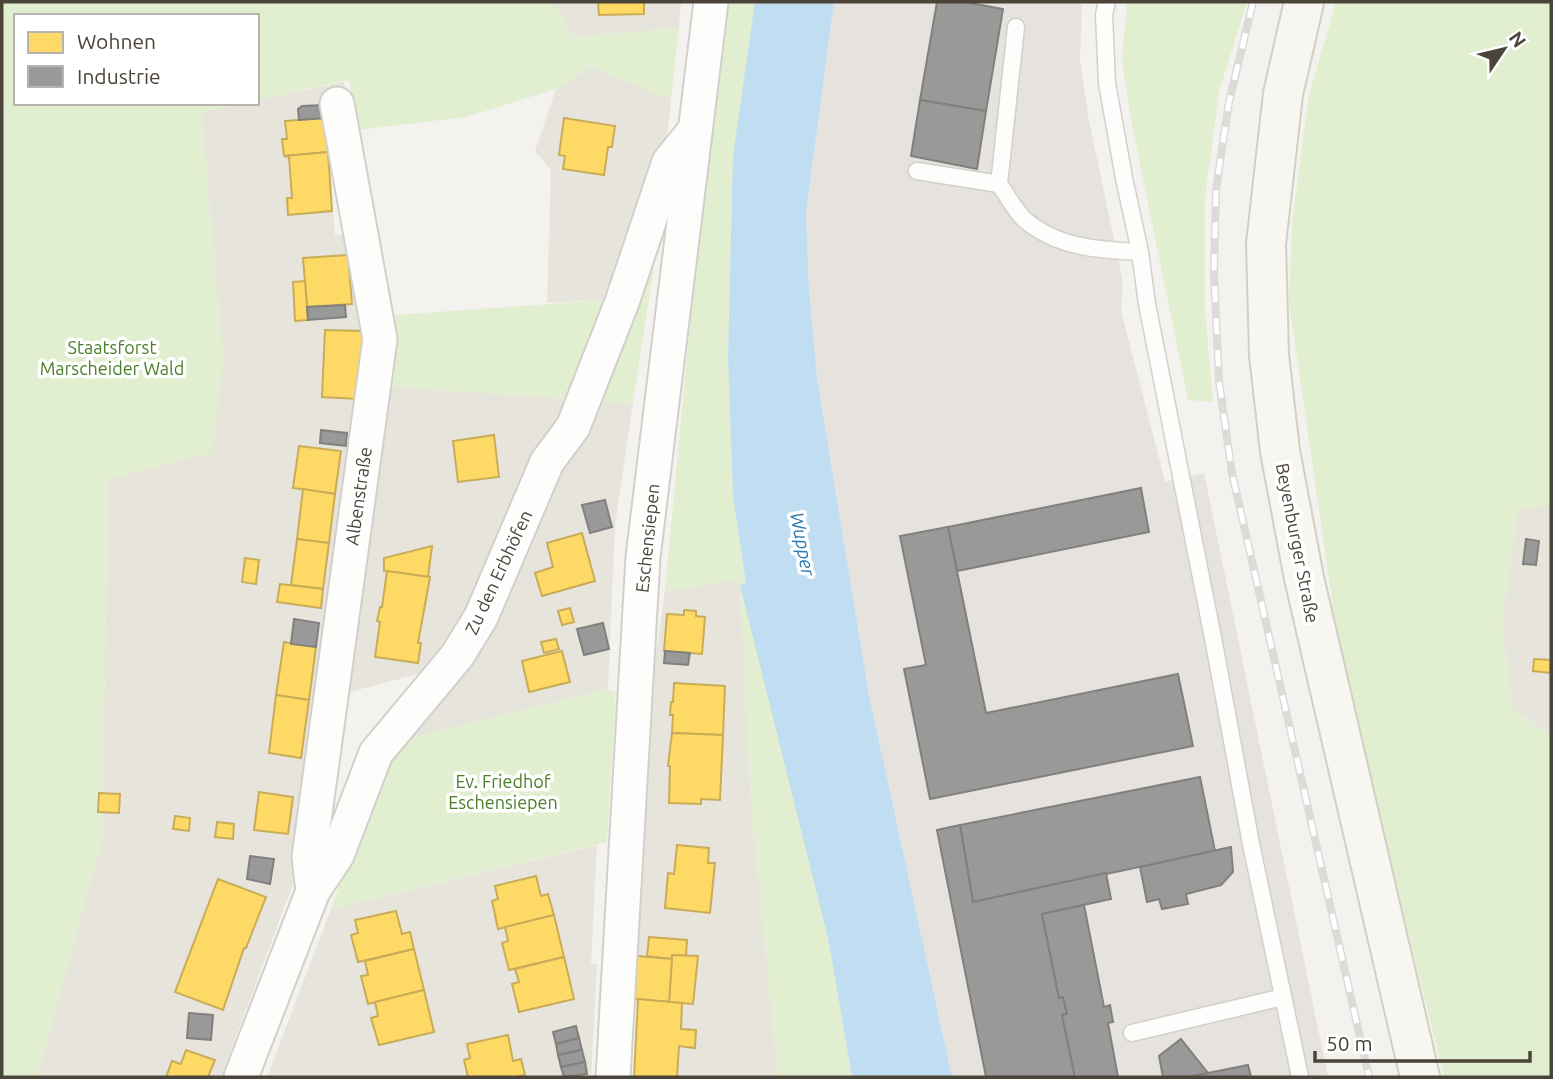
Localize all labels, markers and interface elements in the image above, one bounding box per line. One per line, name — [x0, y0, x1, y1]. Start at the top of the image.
legend — [14, 14, 259, 105]
north arrow — [1469, 14, 1539, 84]
text: N — [1505, 27, 1531, 51]
text: Wohnen — [77, 29, 156, 53]
text: Industrie — [77, 64, 161, 88]
park label: Staatsforst Marscheider Wald — [40, 337, 184, 378]
street label: Albenstraße — [341, 446, 375, 546]
street label: Beyenburger Straße — [1273, 461, 1323, 625]
street label: Eschensiepen — [631, 482, 663, 594]
street label: Zu den Erbhöfen — [460, 507, 536, 637]
water label: Wupper — [786, 510, 820, 578]
park label: Ev. Friedhof Eschensiepen — [448, 771, 558, 812]
scale bar — [1315, 1020, 1530, 1064]
text: 50 m — [1326, 1031, 1373, 1055]

